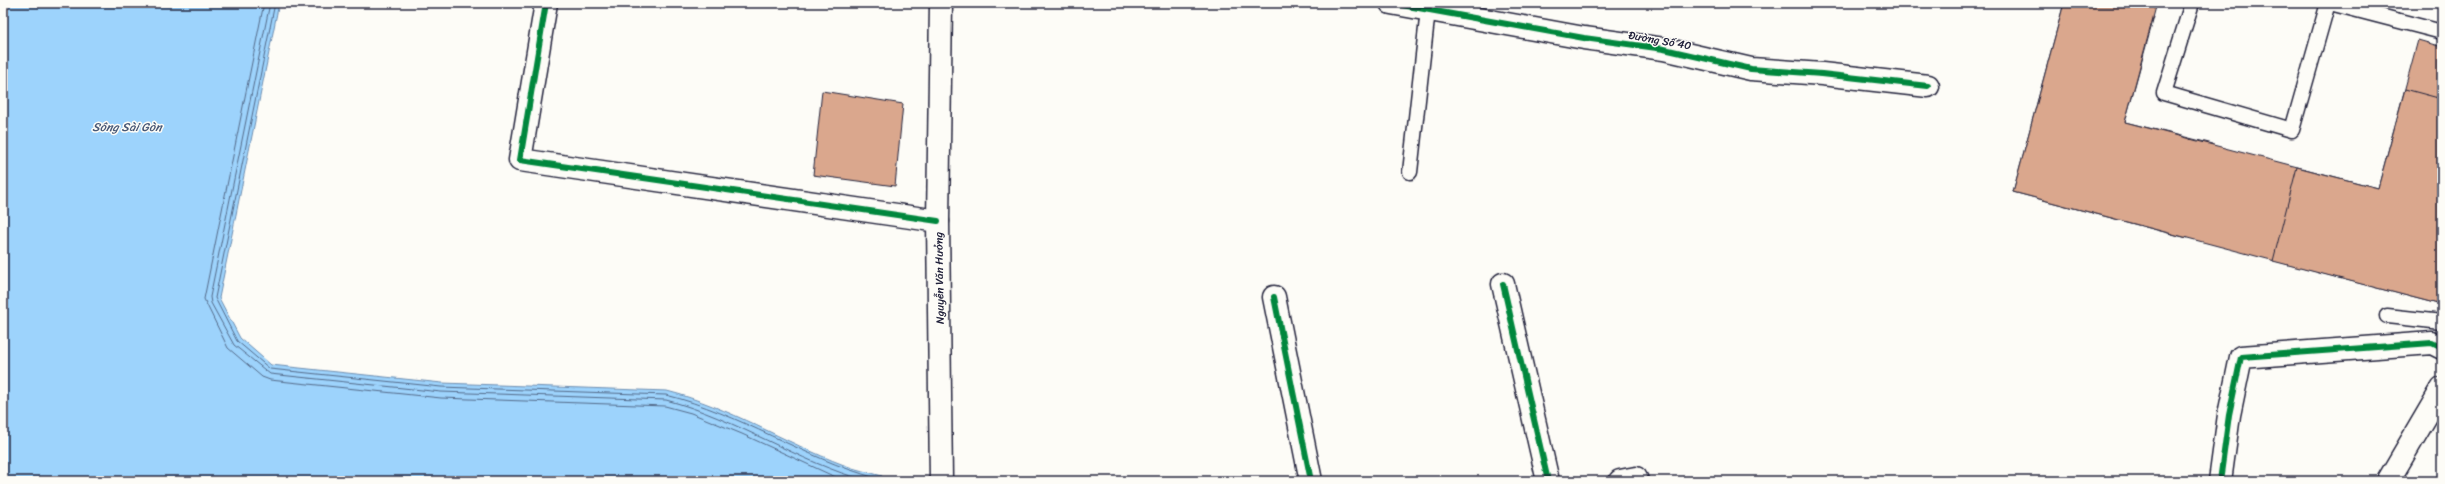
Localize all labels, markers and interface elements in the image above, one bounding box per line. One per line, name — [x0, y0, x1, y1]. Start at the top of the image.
street label: Đường Số 40 — [1627, 26, 1693, 55]
water label: Sông Sài Gòn — [92, 116, 163, 138]
street label: Nguyễn Văn Hưởng — [929, 231, 950, 324]

